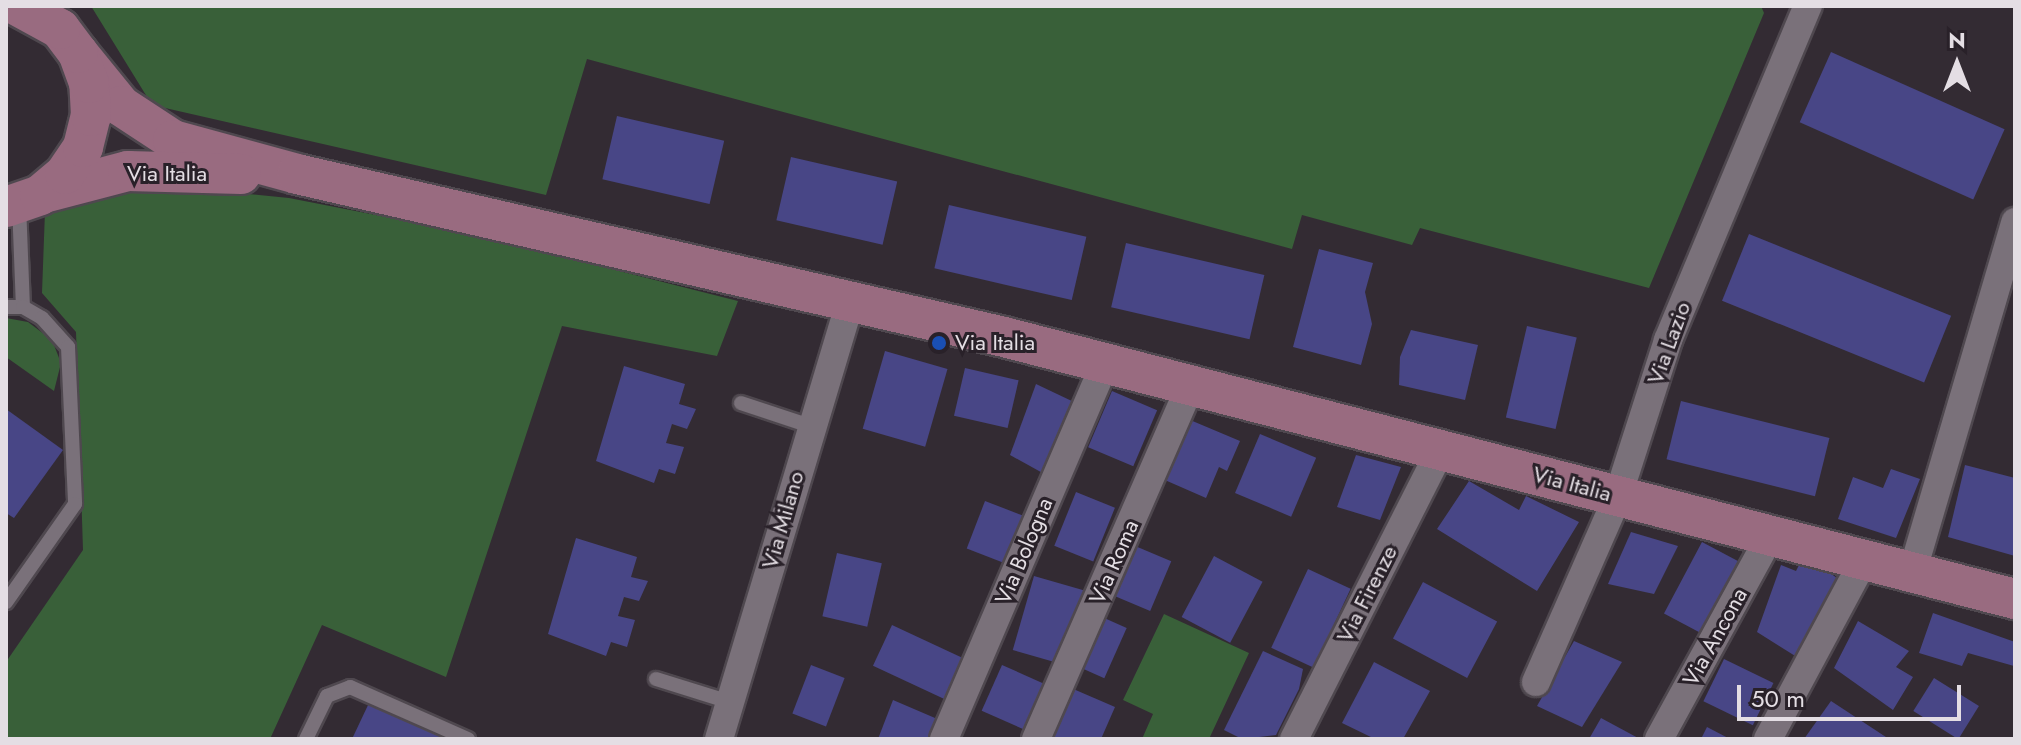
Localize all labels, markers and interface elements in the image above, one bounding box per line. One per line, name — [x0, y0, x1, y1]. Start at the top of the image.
north arrow — [1917, 24, 1997, 104]
text: N — [1948, 24, 1966, 56]
street label: Via Italia — [127, 161, 207, 187]
street label: Via Lazio — [1642, 298, 1696, 388]
place label: Via Italia — [955, 330, 1035, 356]
marker: Via Italia — [930, 334, 948, 352]
street label: Via Italia — [1530, 461, 1614, 507]
street label: Via Milano — [757, 468, 809, 572]
street label: Via Bologna — [990, 494, 1058, 608]
street label: Via Roma — [1084, 516, 1144, 608]
street label: Via Firenze — [1331, 541, 1403, 647]
street label: Via Ancona — [1677, 583, 1753, 691]
scale bar — [1741, 669, 1965, 719]
text: 50 m — [1751, 681, 1805, 716]

